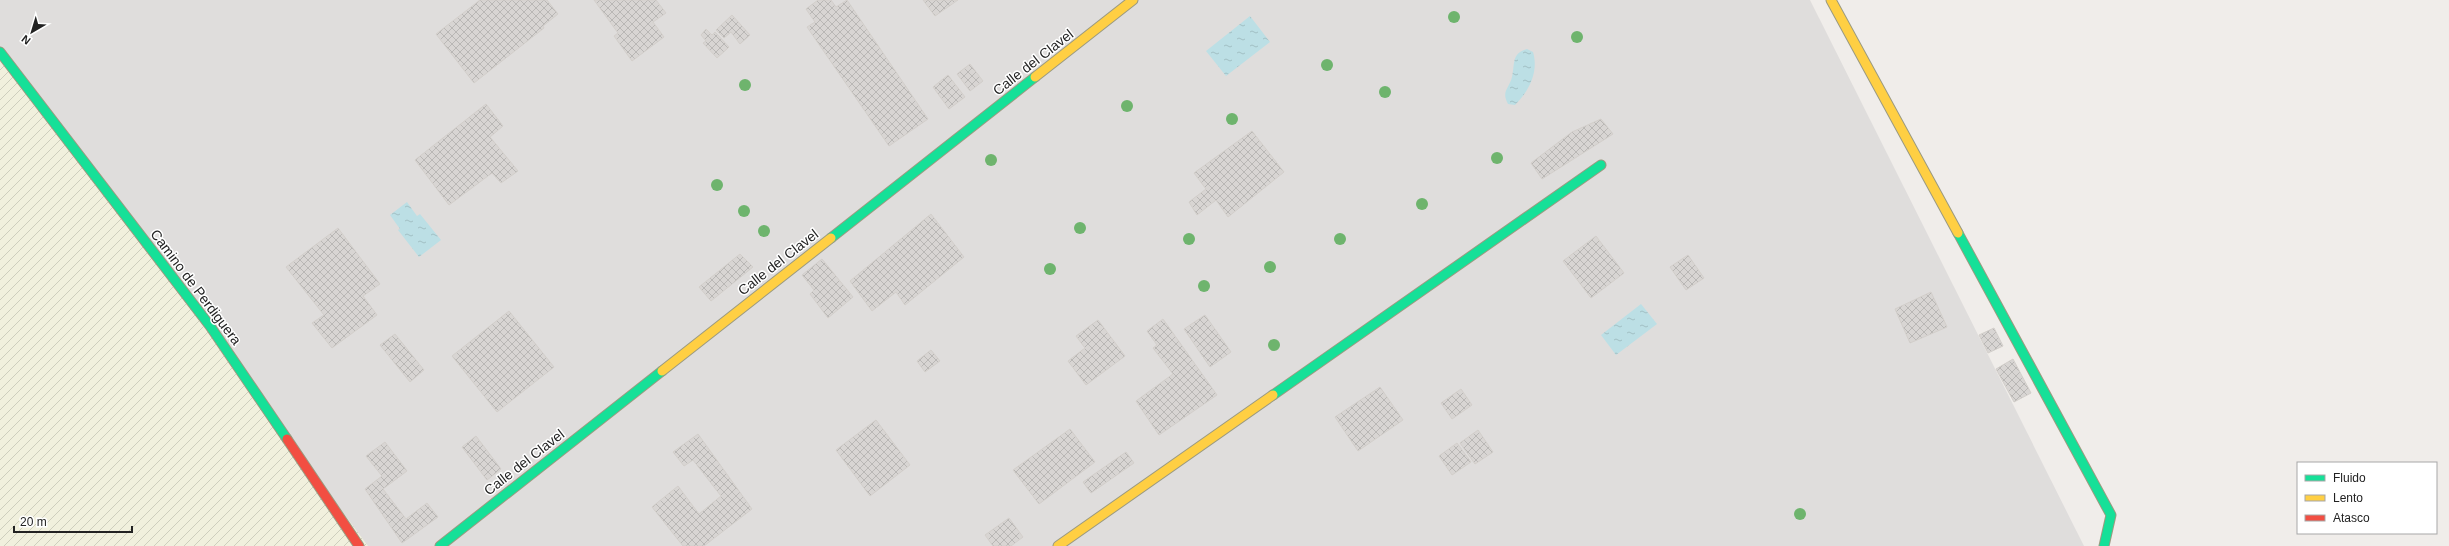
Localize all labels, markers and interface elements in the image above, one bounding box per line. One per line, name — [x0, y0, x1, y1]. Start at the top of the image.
north arrow — [12, 12, 52, 52]
street label: Calle del Clavel — [990, 26, 1076, 98]
text: N — [19, 33, 33, 47]
street label: Camino de Perdiguera — [147, 226, 245, 348]
street label: Calle del Clavel — [735, 226, 821, 298]
street label: Calle del Clavel — [481, 426, 567, 498]
legend — [2297, 462, 2437, 534]
text: Fluido — [2333, 471, 2366, 485]
text: Lento — [2333, 491, 2363, 505]
scale bar — [14, 508, 132, 534]
text: Atasco — [2333, 511, 2370, 525]
text: 20 m — [20, 515, 47, 529]

